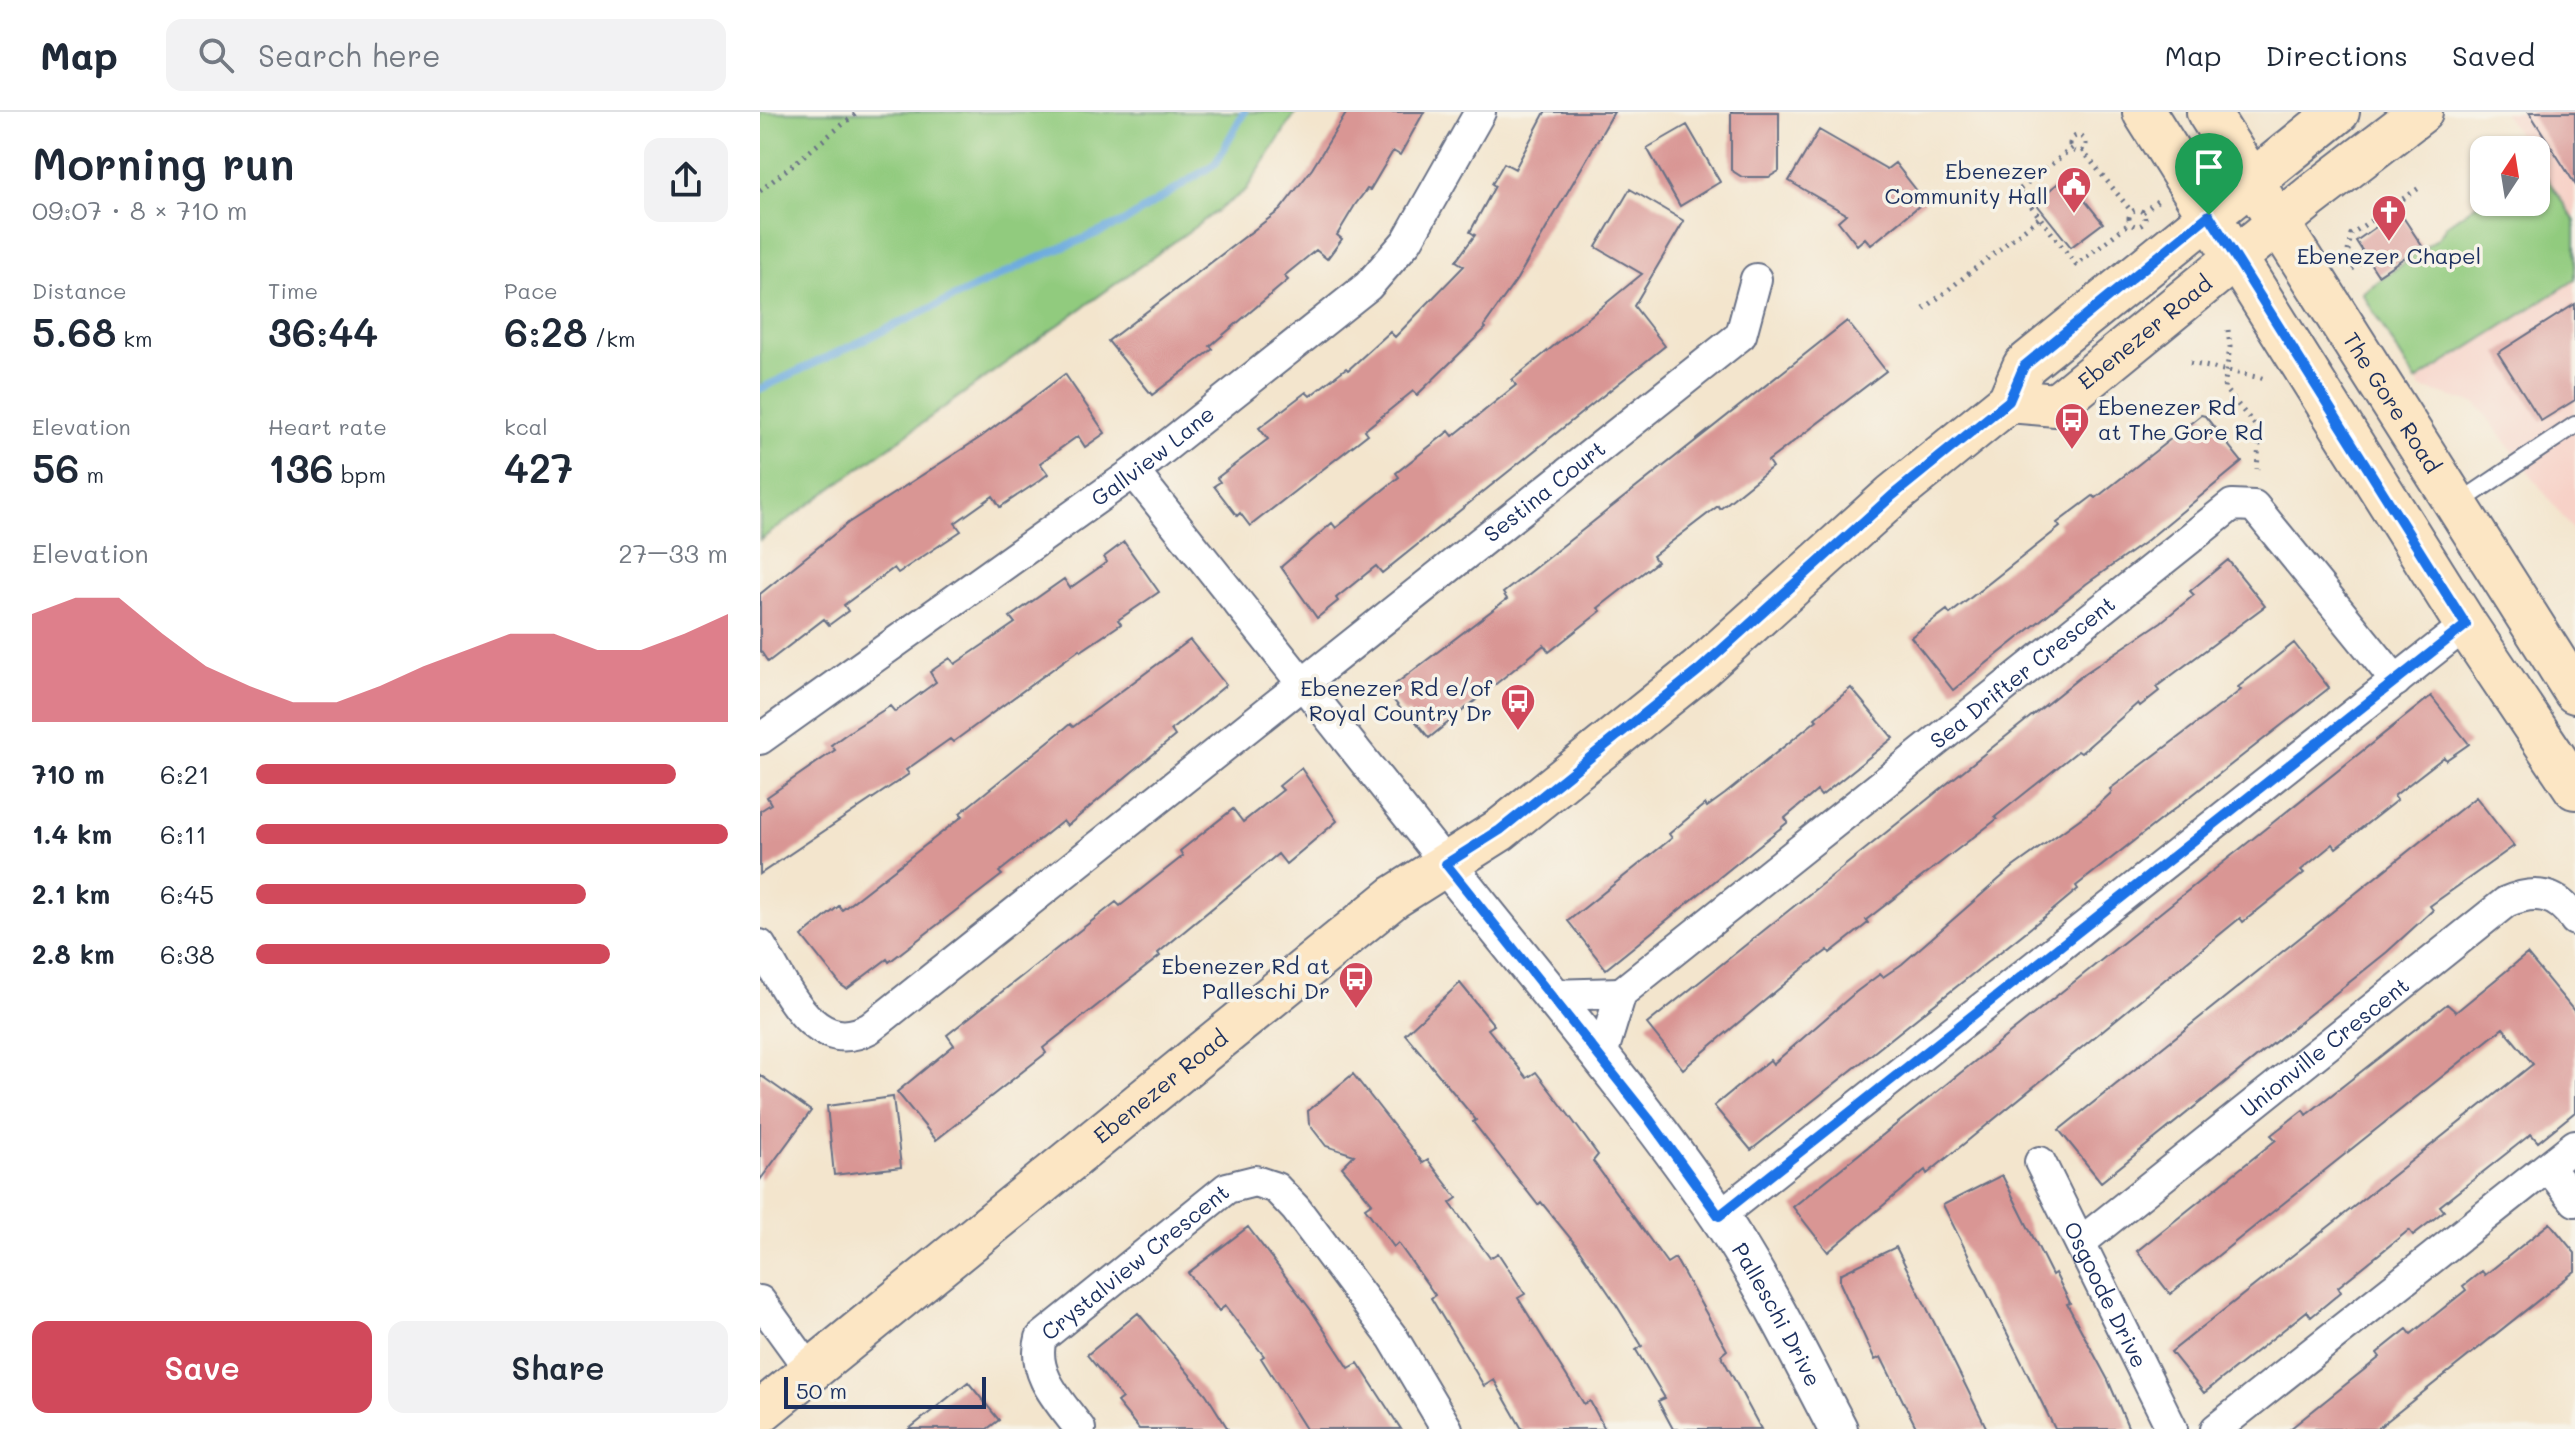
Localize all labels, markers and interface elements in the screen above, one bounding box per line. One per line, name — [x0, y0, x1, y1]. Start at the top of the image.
search box — [166, 19, 726, 91]
text: Map — [40, 30, 118, 80]
icon: search — [194, 33, 238, 77]
text: Search here — [258, 35, 441, 75]
text: Map — [2165, 37, 2222, 73]
text: Directions — [2266, 37, 2408, 73]
text: Saved — [2452, 37, 2535, 73]
pin — [2175, 133, 2243, 215]
text: Morning run — [32, 134, 295, 191]
north arrow — [2470, 136, 2550, 216]
map controls — [2470, 136, 2550, 216]
button: share — [644, 138, 728, 222]
icon: arrive — [2187, 145, 2231, 189]
place label: Ebenezer Community Hall — [1885, 156, 2048, 210]
public building icon: Ebenezer Community Hall — [2055, 165, 2093, 215]
text: 09:07 · 8 × 710 m — [32, 193, 248, 227]
church icon: Ebenezer Chapel — [2370, 193, 2408, 243]
place label: Ebenezer Chapel — [2297, 241, 2481, 270]
street label: Ebenezer Road — [2072, 268, 2218, 395]
text: Distance — [32, 276, 127, 305]
text: Time — [268, 276, 318, 305]
text: Pace — [504, 276, 558, 305]
text: 5.68 — [32, 305, 116, 357]
text: 36:44 — [268, 305, 378, 357]
text: 6:28 — [504, 305, 588, 357]
text: km — [116, 324, 153, 353]
text: /km — [588, 324, 636, 353]
street label: The Gore Road — [2337, 327, 2448, 478]
place label: Ebenezer Rd at The Gore Rd — [2098, 392, 2263, 446]
street label: Gallview Lane — [1085, 399, 1220, 512]
bus stop icon: Ebenezer Rd at The Gore Rd — [2053, 401, 2091, 451]
text: Elevation — [32, 412, 131, 441]
text: Heart rate — [268, 412, 387, 441]
text: kcal — [504, 412, 548, 441]
street label: Sestina Court — [1477, 434, 1611, 548]
text: 56 — [32, 441, 80, 493]
text: 136 — [268, 441, 334, 493]
text: 427 — [504, 441, 573, 493]
text: m — [80, 460, 104, 489]
text: bpm — [334, 460, 386, 489]
text: Elevation — [32, 536, 149, 570]
text: 27–33 m — [618, 536, 728, 570]
street label: Sea Drifter Crescent — [1924, 589, 2121, 755]
place label: Ebenezer Rd e/of Royal Country Dr — [1300, 673, 1492, 727]
bus stop icon: Ebenezer Rd e/of Royal Country Dr — [1499, 682, 1537, 732]
text: 710 m — [32, 757, 105, 791]
text: 6:21 — [160, 757, 210, 791]
text: 1.4 km — [32, 817, 112, 851]
text: 6:11 — [160, 817, 207, 851]
text: 2.1 km — [32, 877, 110, 911]
text: 6:45 — [160, 877, 214, 911]
text: 2.8 km — [32, 937, 115, 971]
text: 6:38 — [160, 937, 215, 971]
place label: Ebenezer Rd at Palleschi Dr — [1162, 951, 1330, 1005]
bus stop icon: Ebenezer Rd at Palleschi Dr — [1337, 960, 1375, 1010]
street label: Unionville Crescent — [2234, 970, 2415, 1123]
street label: Ebenezer Road — [1087, 1023, 1233, 1150]
street label: Crystalview Crescent — [1035, 1177, 1235, 1346]
street label: Osgoode Drive — [2058, 1216, 2154, 1373]
street label: Palleschi Drive — [1726, 1237, 1828, 1391]
button: Save — [32, 1321, 372, 1413]
button: Share — [388, 1321, 728, 1413]
scale bar — [784, 1373, 986, 1409]
text: 50 m — [796, 1376, 847, 1405]

